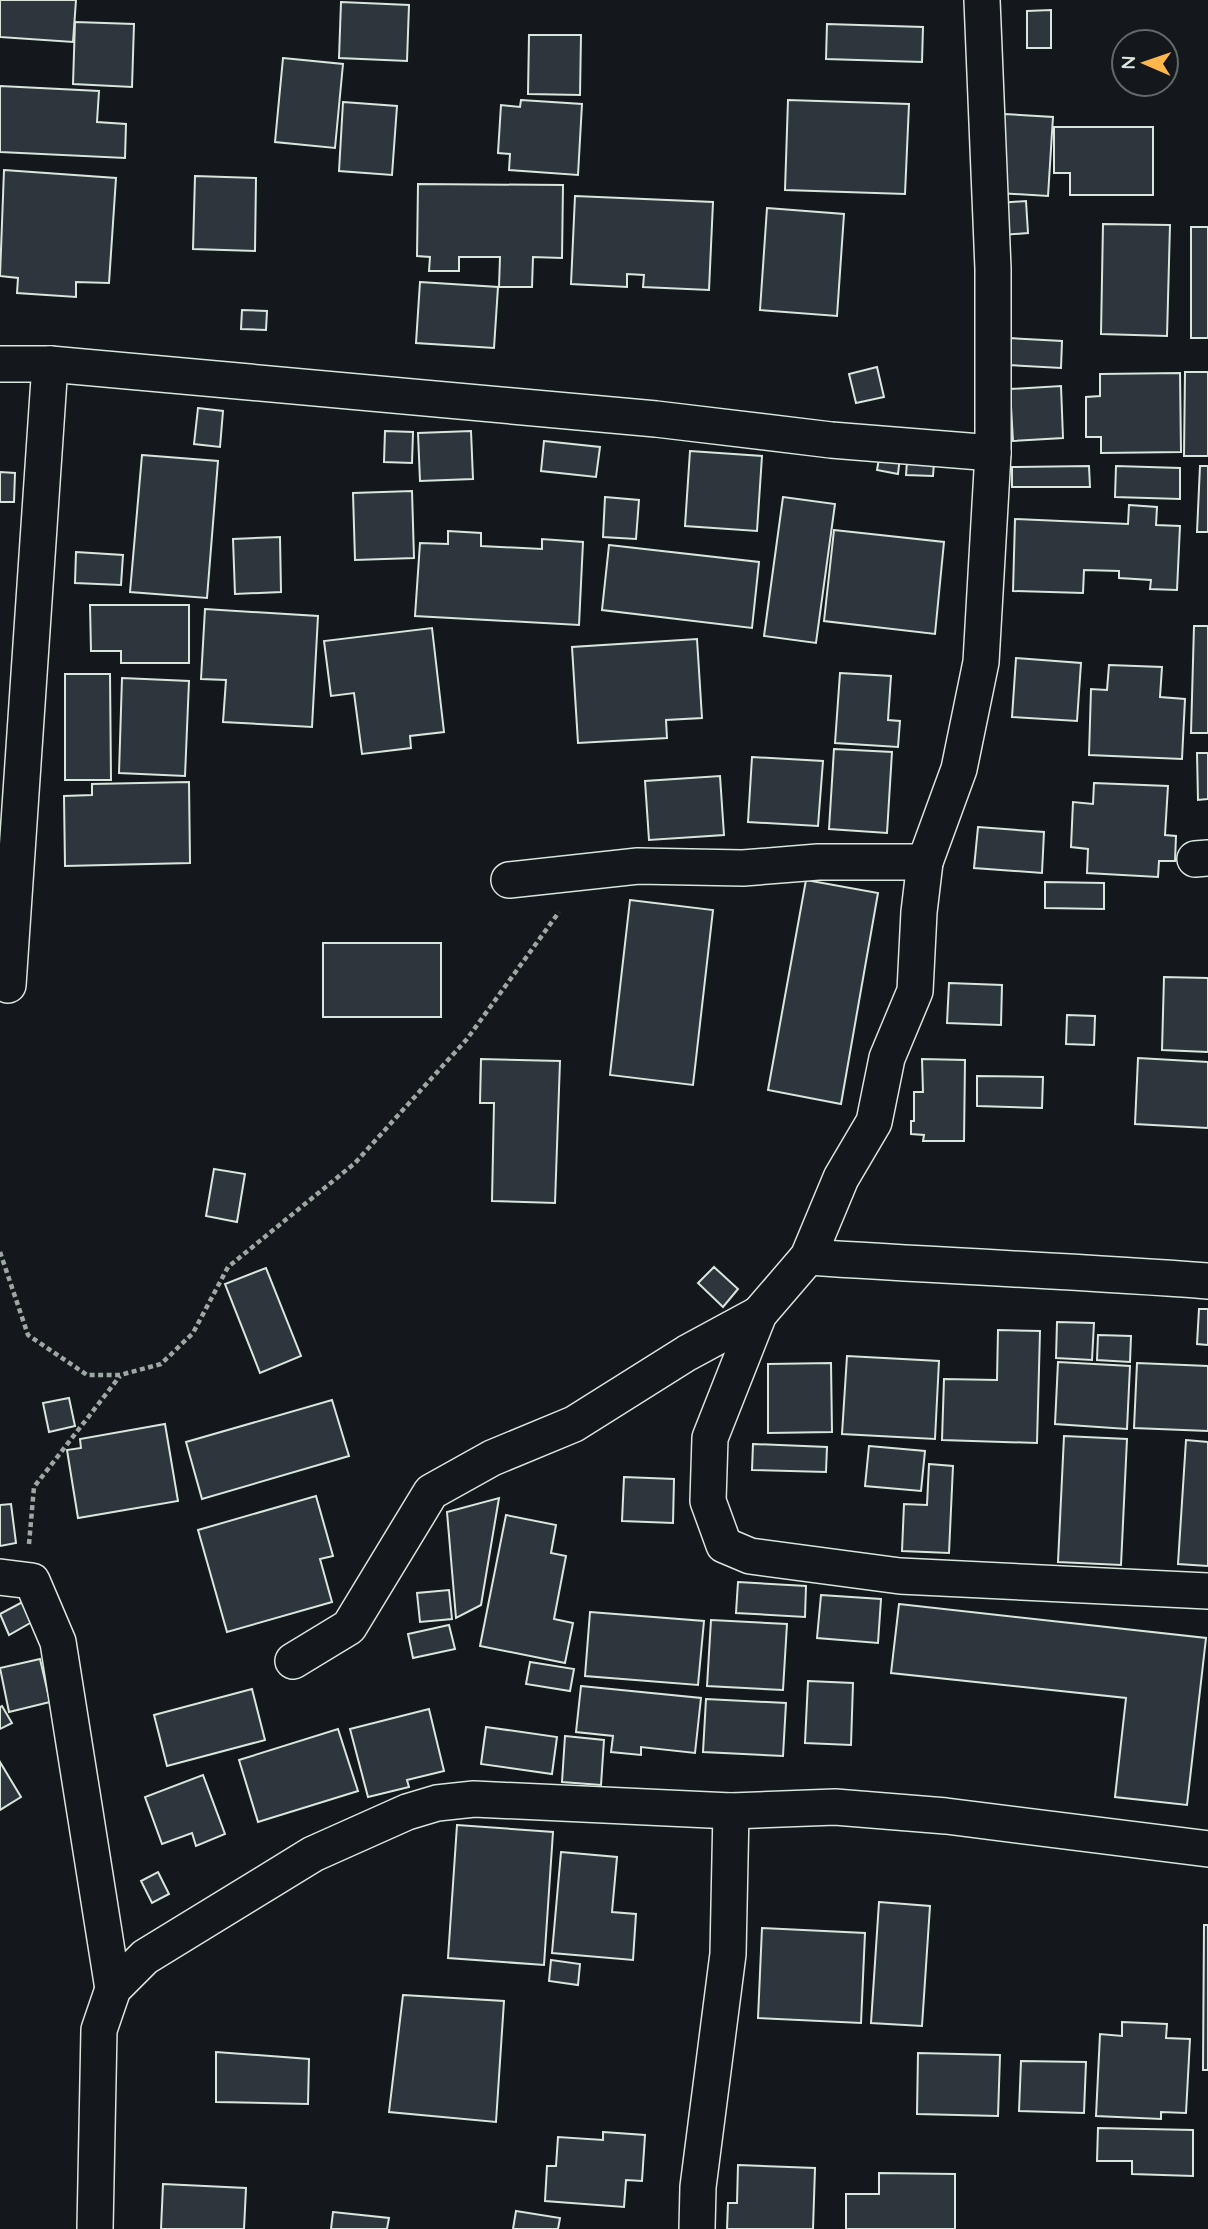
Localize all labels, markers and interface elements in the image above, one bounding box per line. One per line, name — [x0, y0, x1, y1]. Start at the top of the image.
north arrow — [1110, 28, 1180, 98]
text: N — [1116, 55, 1140, 70]

